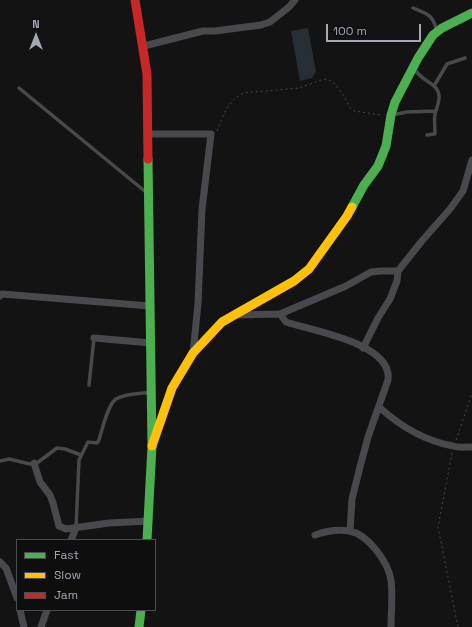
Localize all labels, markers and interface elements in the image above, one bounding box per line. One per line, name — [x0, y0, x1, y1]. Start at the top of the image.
north arrow — [16, 16, 56, 56]
scale bar — [328, 16, 423, 42]
text: N — [32, 17, 40, 31]
text: 100 m — [333, 23, 367, 39]
legend — [16, 539, 156, 611]
text: Fast — [54, 547, 79, 563]
text: Slow — [54, 567, 81, 583]
text: Jam — [54, 587, 78, 603]

